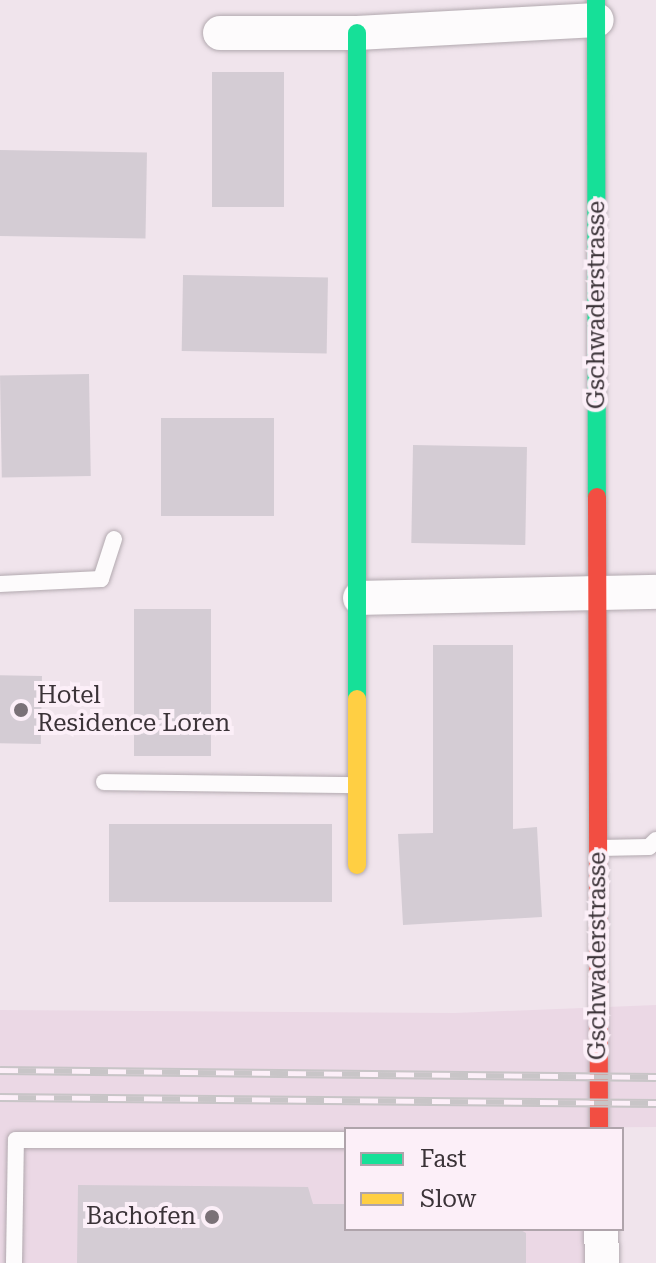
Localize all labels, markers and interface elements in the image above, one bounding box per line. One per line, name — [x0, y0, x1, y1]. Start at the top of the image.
street label: Gschwaderstrasse — [583, 201, 611, 409]
place label: Hotel Residence Loren — [37, 682, 230, 738]
marker: Hotel Residence Loren — [12, 701, 30, 719]
street label: Gschwaderstrasse — [584, 852, 612, 1060]
legend — [344, 1127, 624, 1231]
text: Fast — [420, 1145, 467, 1173]
text: Slow — [420, 1185, 476, 1213]
place label: Bachofen — [86, 1203, 196, 1231]
marker: Bachofen — [203, 1208, 221, 1226]

